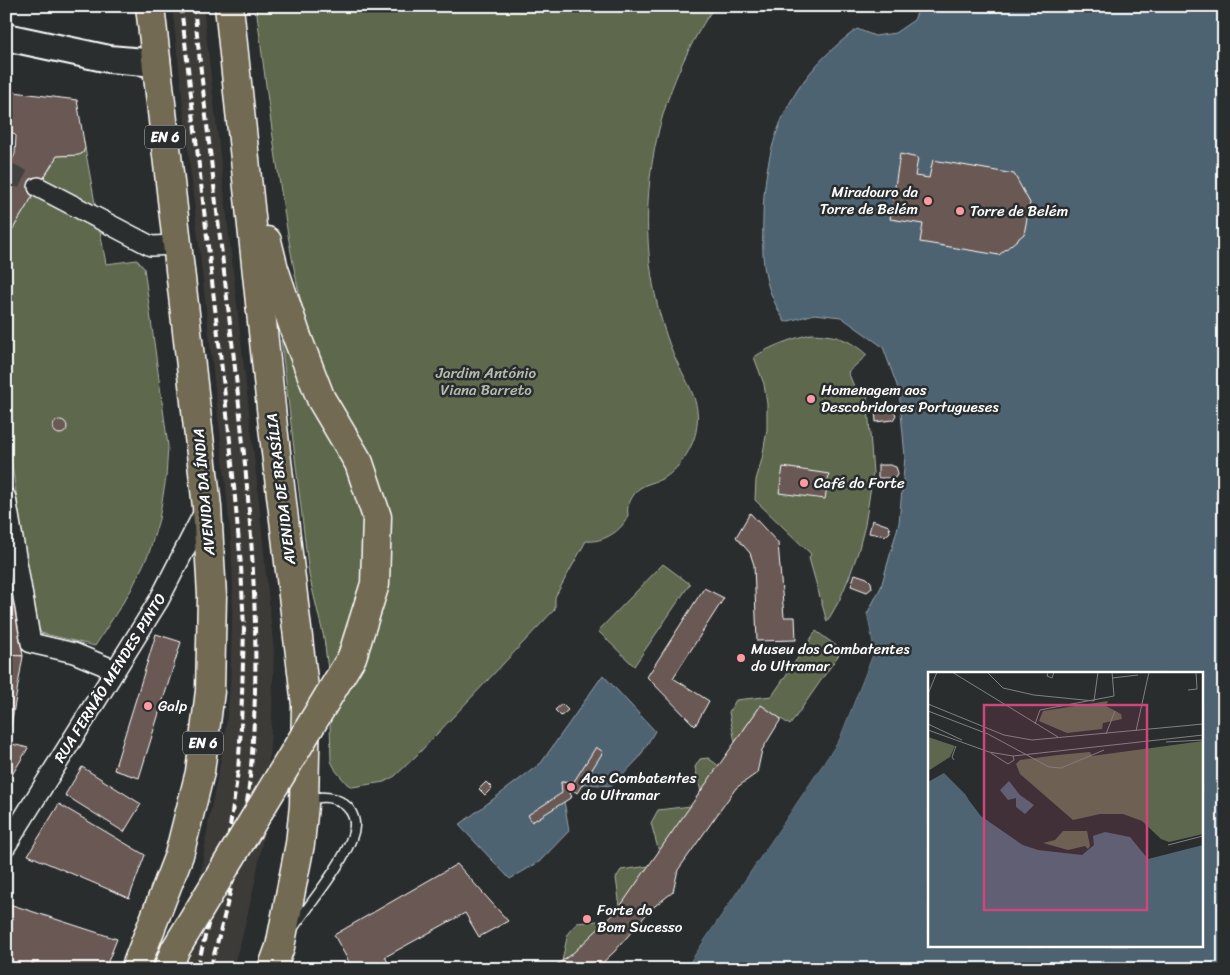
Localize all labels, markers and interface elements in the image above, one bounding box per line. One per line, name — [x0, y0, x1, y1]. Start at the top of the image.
road number: EN 6 — [145, 125, 185, 148]
place label: Miradouro da Torre de Belém — [820, 179, 918, 222]
marker: Miradouro da Torre de Belém — [922, 195, 934, 207]
place label: Torre de Belém — [970, 198, 1068, 224]
marker: Torre de Belém — [954, 205, 966, 217]
park label: Jardim António Viana Barreto — [435, 360, 536, 403]
place label: Homenagem aos Descobridores Portugueses — [821, 377, 999, 420]
marker: Homenagem aos Descobridores Portugueses — [805, 393, 817, 405]
street label: AVENIDA DE BRASÍLIA — [259, 412, 303, 567]
street label: AVENIDA DA ÍNDIA — [185, 427, 223, 558]
place label: Café do Forte — [814, 470, 905, 496]
marker: Café do Forte — [798, 477, 810, 489]
street label: RUA FERNÃO MENDES PINTO — [47, 588, 173, 768]
place label: Museu dos Combatentes do Ultramar — [751, 636, 911, 679]
marker: Museu dos Combatentes do Ultramar — [735, 652, 747, 664]
inset map — [928, 672, 1202, 948]
place label: Galp — [158, 693, 187, 719]
marker: Galp — [142, 700, 154, 712]
road number: EN 6 — [183, 731, 223, 754]
place label: Aos Combatentes do Ultramar — [580, 765, 696, 808]
marker: Aos Combatentes do Ultramar — [565, 781, 577, 793]
place label: Forte do Bom Sucesso — [597, 897, 683, 940]
marker: Forte do Bom Sucesso — [581, 913, 593, 925]

